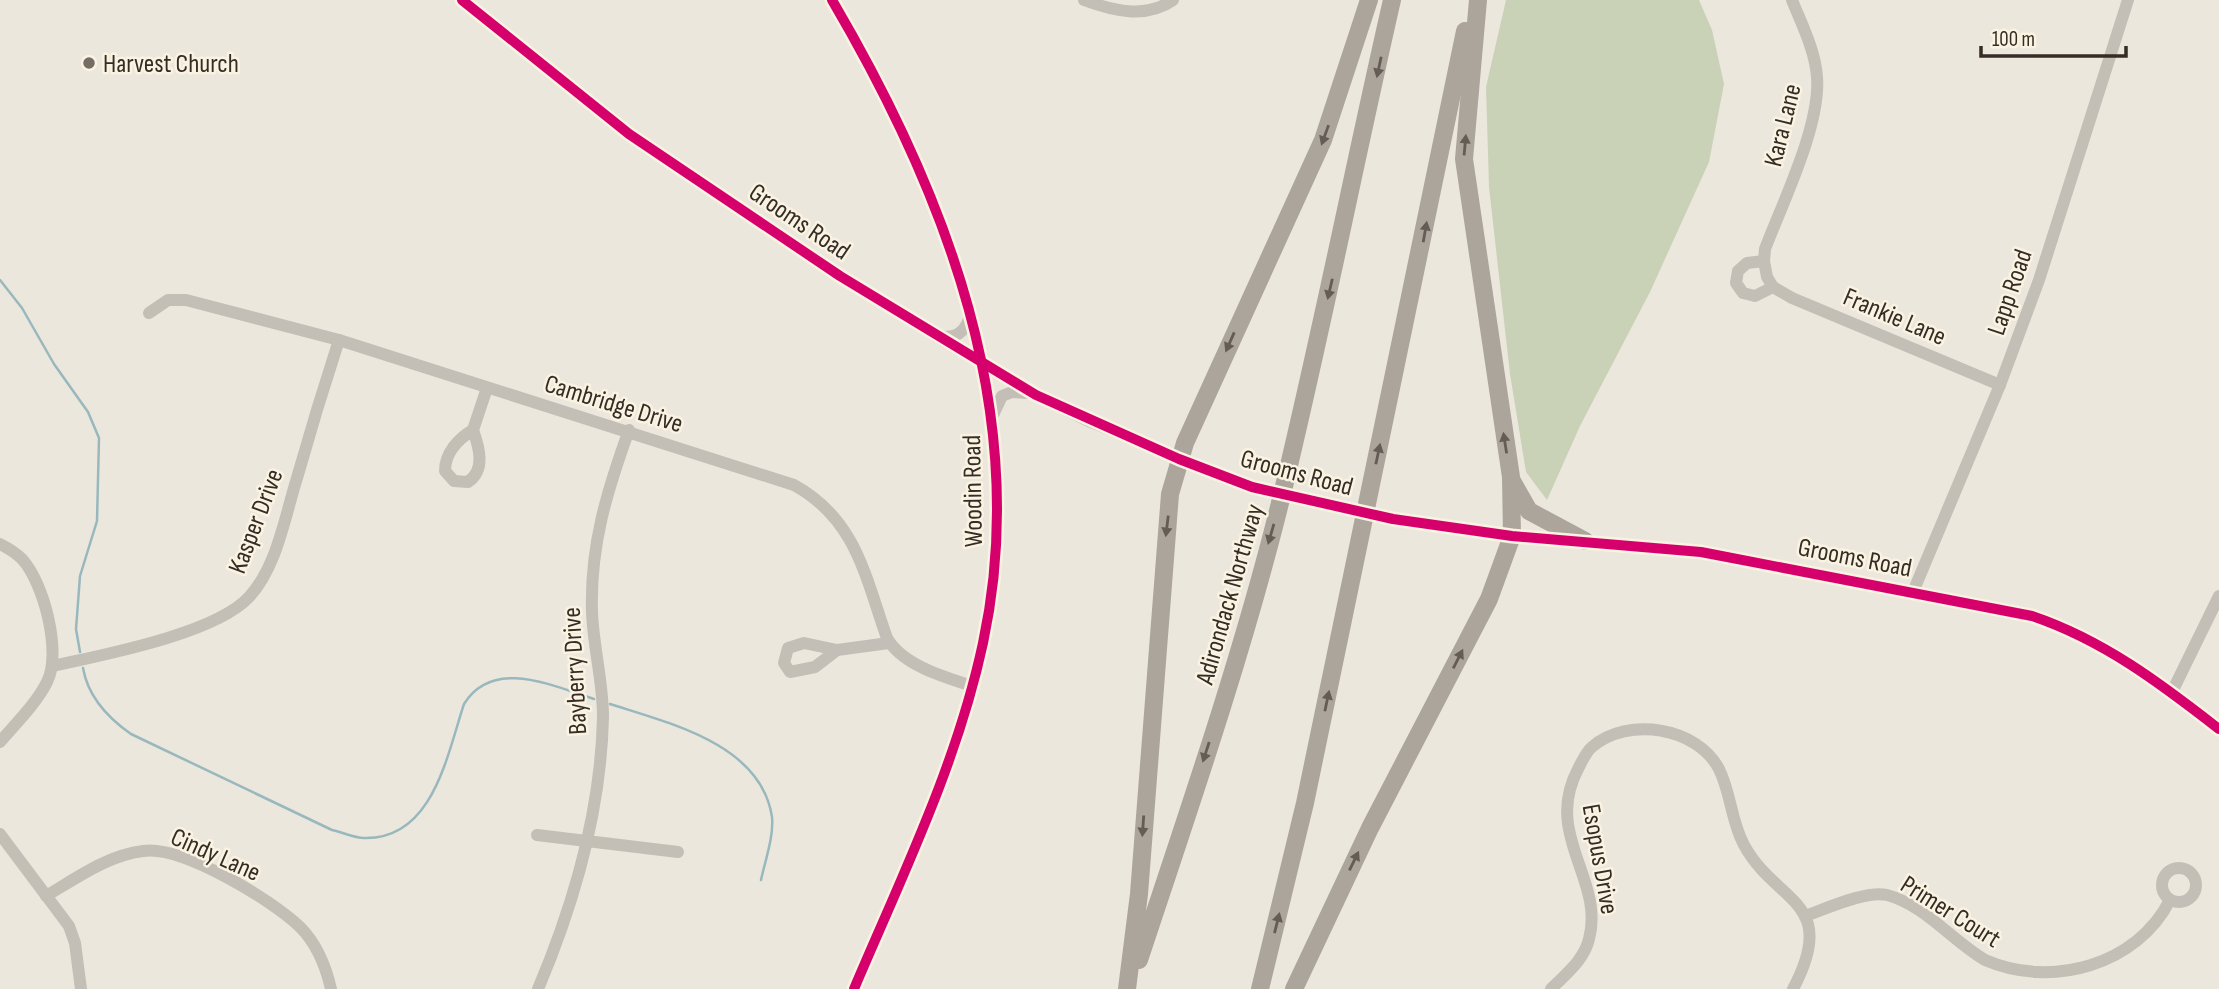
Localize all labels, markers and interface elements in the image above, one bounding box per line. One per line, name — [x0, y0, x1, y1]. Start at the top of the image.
scale bar — [1981, 14, 2126, 58]
text: 100 m — [1992, 27, 2035, 52]
place label: Harvest Church — [103, 49, 239, 80]
marker: Harvest Church — [81, 55, 97, 71]
one-way arrow — [1373, 56, 1384, 78]
street label: Kara Lane — [1758, 81, 1809, 170]
one-way arrow — [1319, 124, 1330, 145]
one-way arrow — [1460, 134, 1471, 156]
street label: Grooms Road — [743, 177, 856, 267]
one-way arrow — [1419, 220, 1430, 242]
street label: Lapp Road — [1981, 246, 2039, 339]
one-way arrow — [1325, 278, 1336, 300]
street label: Frankie Lane — [1838, 282, 1950, 353]
one-way arrow — [1224, 331, 1235, 352]
street label: Cambridge Drive — [541, 369, 686, 440]
one-way arrow — [1499, 432, 1510, 454]
street label: Woodin Road — [957, 435, 990, 547]
one-way arrow — [1372, 443, 1383, 465]
street label: Grooms Road — [1237, 444, 1356, 503]
street label: Kasper Drive — [222, 465, 290, 578]
street label: Adirondack Northway — [1190, 501, 1271, 689]
one-way arrow — [1161, 515, 1172, 537]
one-way arrow — [1265, 523, 1276, 545]
street label: Grooms Road — [1795, 532, 1914, 585]
street label: Bayberry Drive — [557, 606, 594, 735]
one-way arrow — [1452, 648, 1464, 668]
one-way arrow — [1321, 690, 1332, 712]
one-way arrow — [1200, 742, 1210, 763]
street label: Esopus Drive — [1575, 802, 1624, 917]
one-way arrow — [1137, 815, 1148, 837]
street label: Cindy Lane — [166, 822, 265, 889]
one-way arrow — [1349, 851, 1360, 871]
street label: Primer Court — [1895, 870, 2006, 955]
one-way arrow — [1272, 912, 1283, 934]

